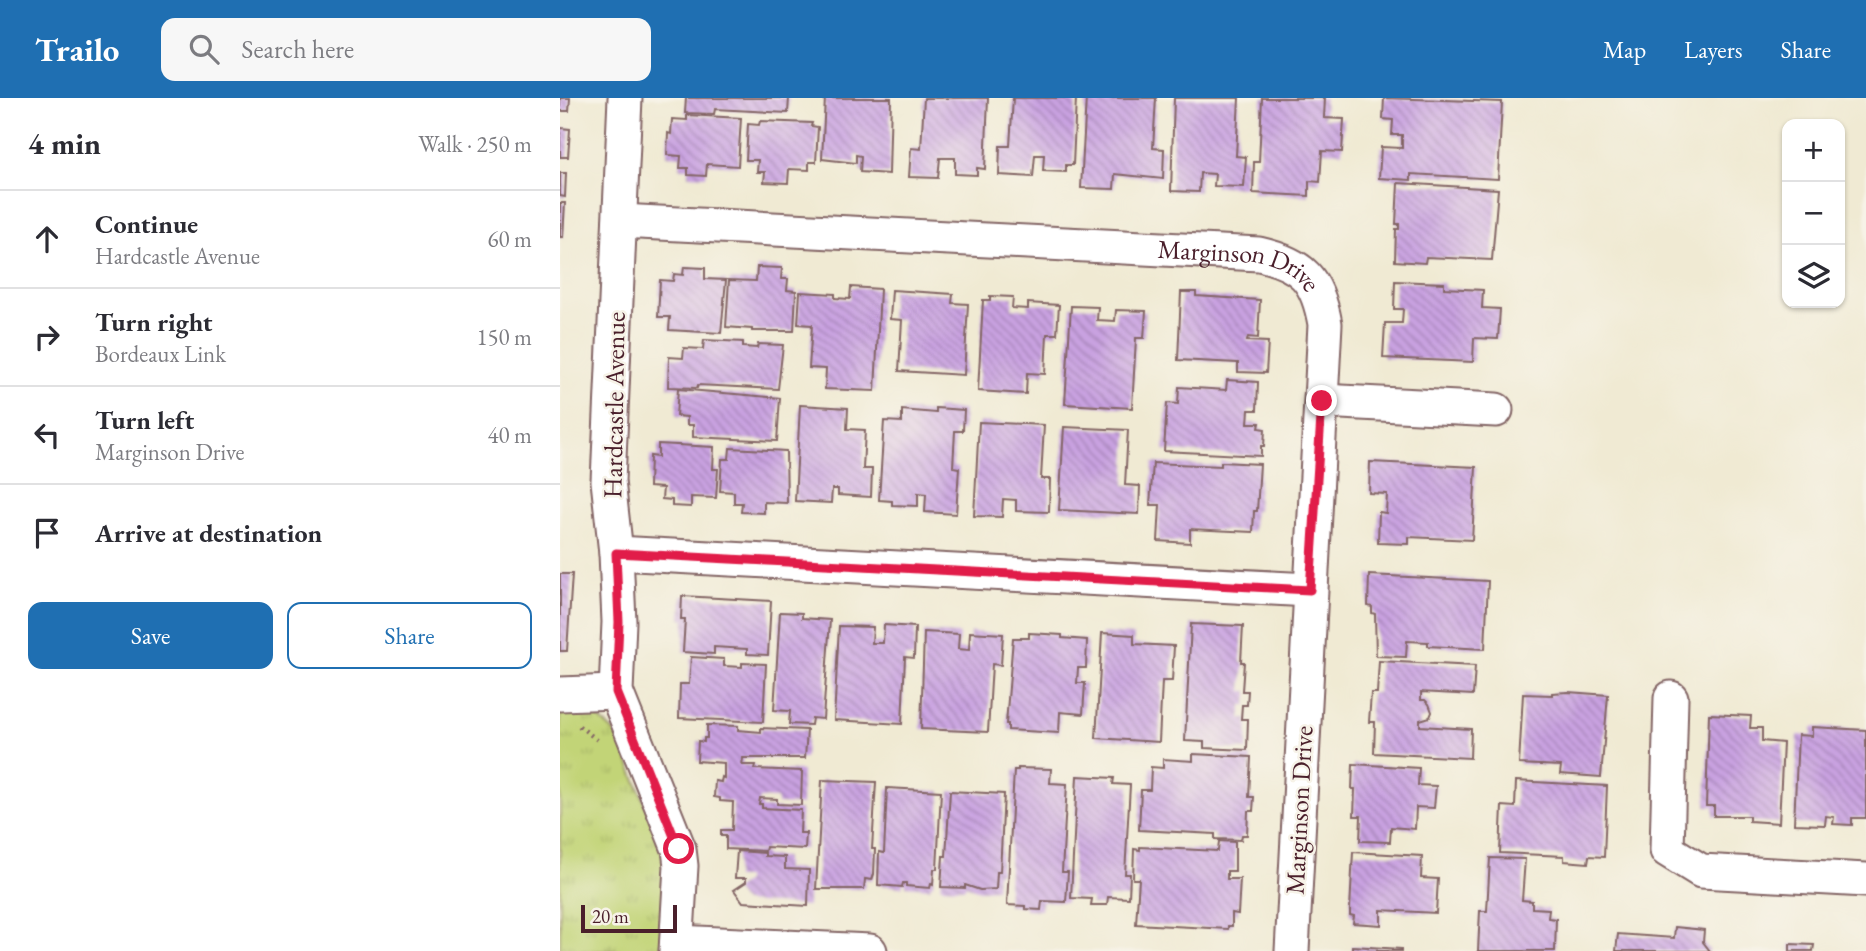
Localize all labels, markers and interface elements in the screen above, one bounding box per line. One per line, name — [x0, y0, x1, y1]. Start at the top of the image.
search box — [161, 18, 651, 81]
text: Trailo — [35, 28, 119, 71]
icon: search — [185, 30, 223, 68]
text: Search here — [241, 32, 354, 66]
text: Map — [1603, 34, 1646, 65]
text: Layers — [1684, 34, 1743, 65]
text: Share — [1781, 34, 1831, 65]
map controls — [1782, 119, 1845, 308]
button: + — [1782, 119, 1845, 182]
text: 4 min — [28, 124, 101, 163]
text: Walk · 250 m — [418, 129, 532, 159]
button: − — [1782, 182, 1845, 245]
text: Continue — [95, 207, 198, 241]
icon: ahead — [28, 220, 66, 258]
text: 60 m — [487, 224, 532, 254]
street label: Marginson Drive — [1157, 232, 1329, 298]
text: Hardcastle Avenue — [95, 241, 260, 271]
button: layers — [1782, 245, 1845, 308]
text: Turn right — [95, 305, 213, 339]
street label: Hardcastle Avenue — [595, 311, 633, 499]
icon: right — [28, 318, 66, 356]
text: 150 m — [476, 322, 532, 352]
text: Bordeaux Link — [95, 339, 226, 369]
route end — [1306, 385, 1337, 416]
text: Turn left — [95, 403, 194, 437]
icon: left — [28, 416, 66, 454]
text: 40 m — [487, 420, 532, 450]
text: Marginson Drive — [95, 437, 245, 467]
icon: arrive — [28, 514, 66, 552]
text: Arrive at destination — [95, 516, 322, 550]
button: Save — [28, 602, 273, 669]
button: Share — [287, 602, 532, 669]
street label: Marginson Drive — [1278, 725, 1320, 895]
route start — [663, 833, 694, 864]
scale bar — [581, 902, 677, 934]
text: 20 m — [592, 904, 629, 929]

